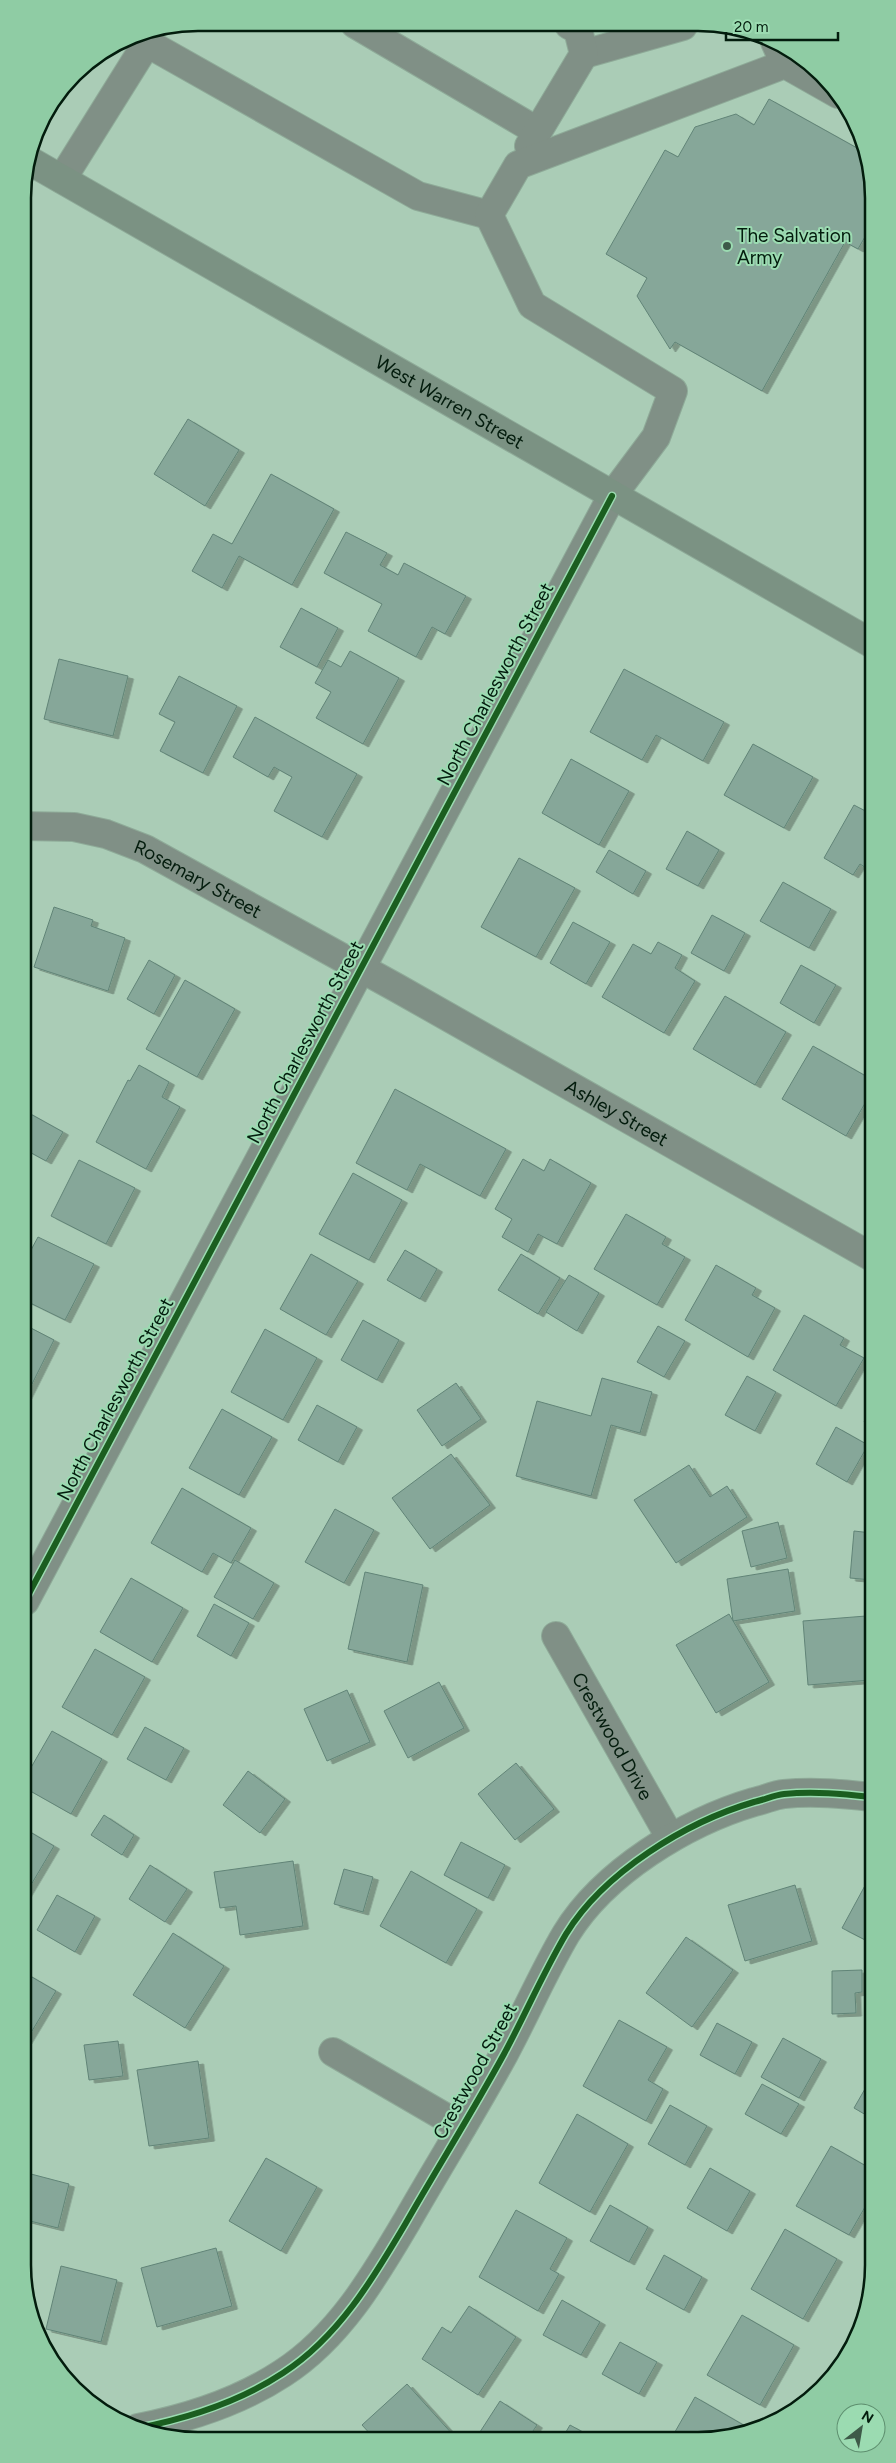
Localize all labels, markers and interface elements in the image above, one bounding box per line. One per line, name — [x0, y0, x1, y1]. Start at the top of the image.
scale bar — [726, 10, 838, 42]
text: 20 m — [734, 18, 768, 36]
place label: The Salvation Army — [737, 224, 851, 269]
marker: The Salvation Army — [721, 240, 733, 252]
street label: West Warren Street — [372, 350, 528, 453]
street label: North Charlesworth Street — [432, 579, 558, 789]
street label: Rosemary Street — [131, 834, 266, 923]
street label: North Charlesworth Street — [242, 937, 368, 1147]
street label: Ashley Street — [561, 1074, 672, 1151]
street label: North Charlesworth Street — [52, 1294, 178, 1504]
street label: Crestwood Drive — [567, 1668, 658, 1804]
street label: Crestwood Street — [428, 1999, 522, 2143]
north arrow — [836, 2403, 886, 2453]
text: N — [858, 2407, 876, 2427]

